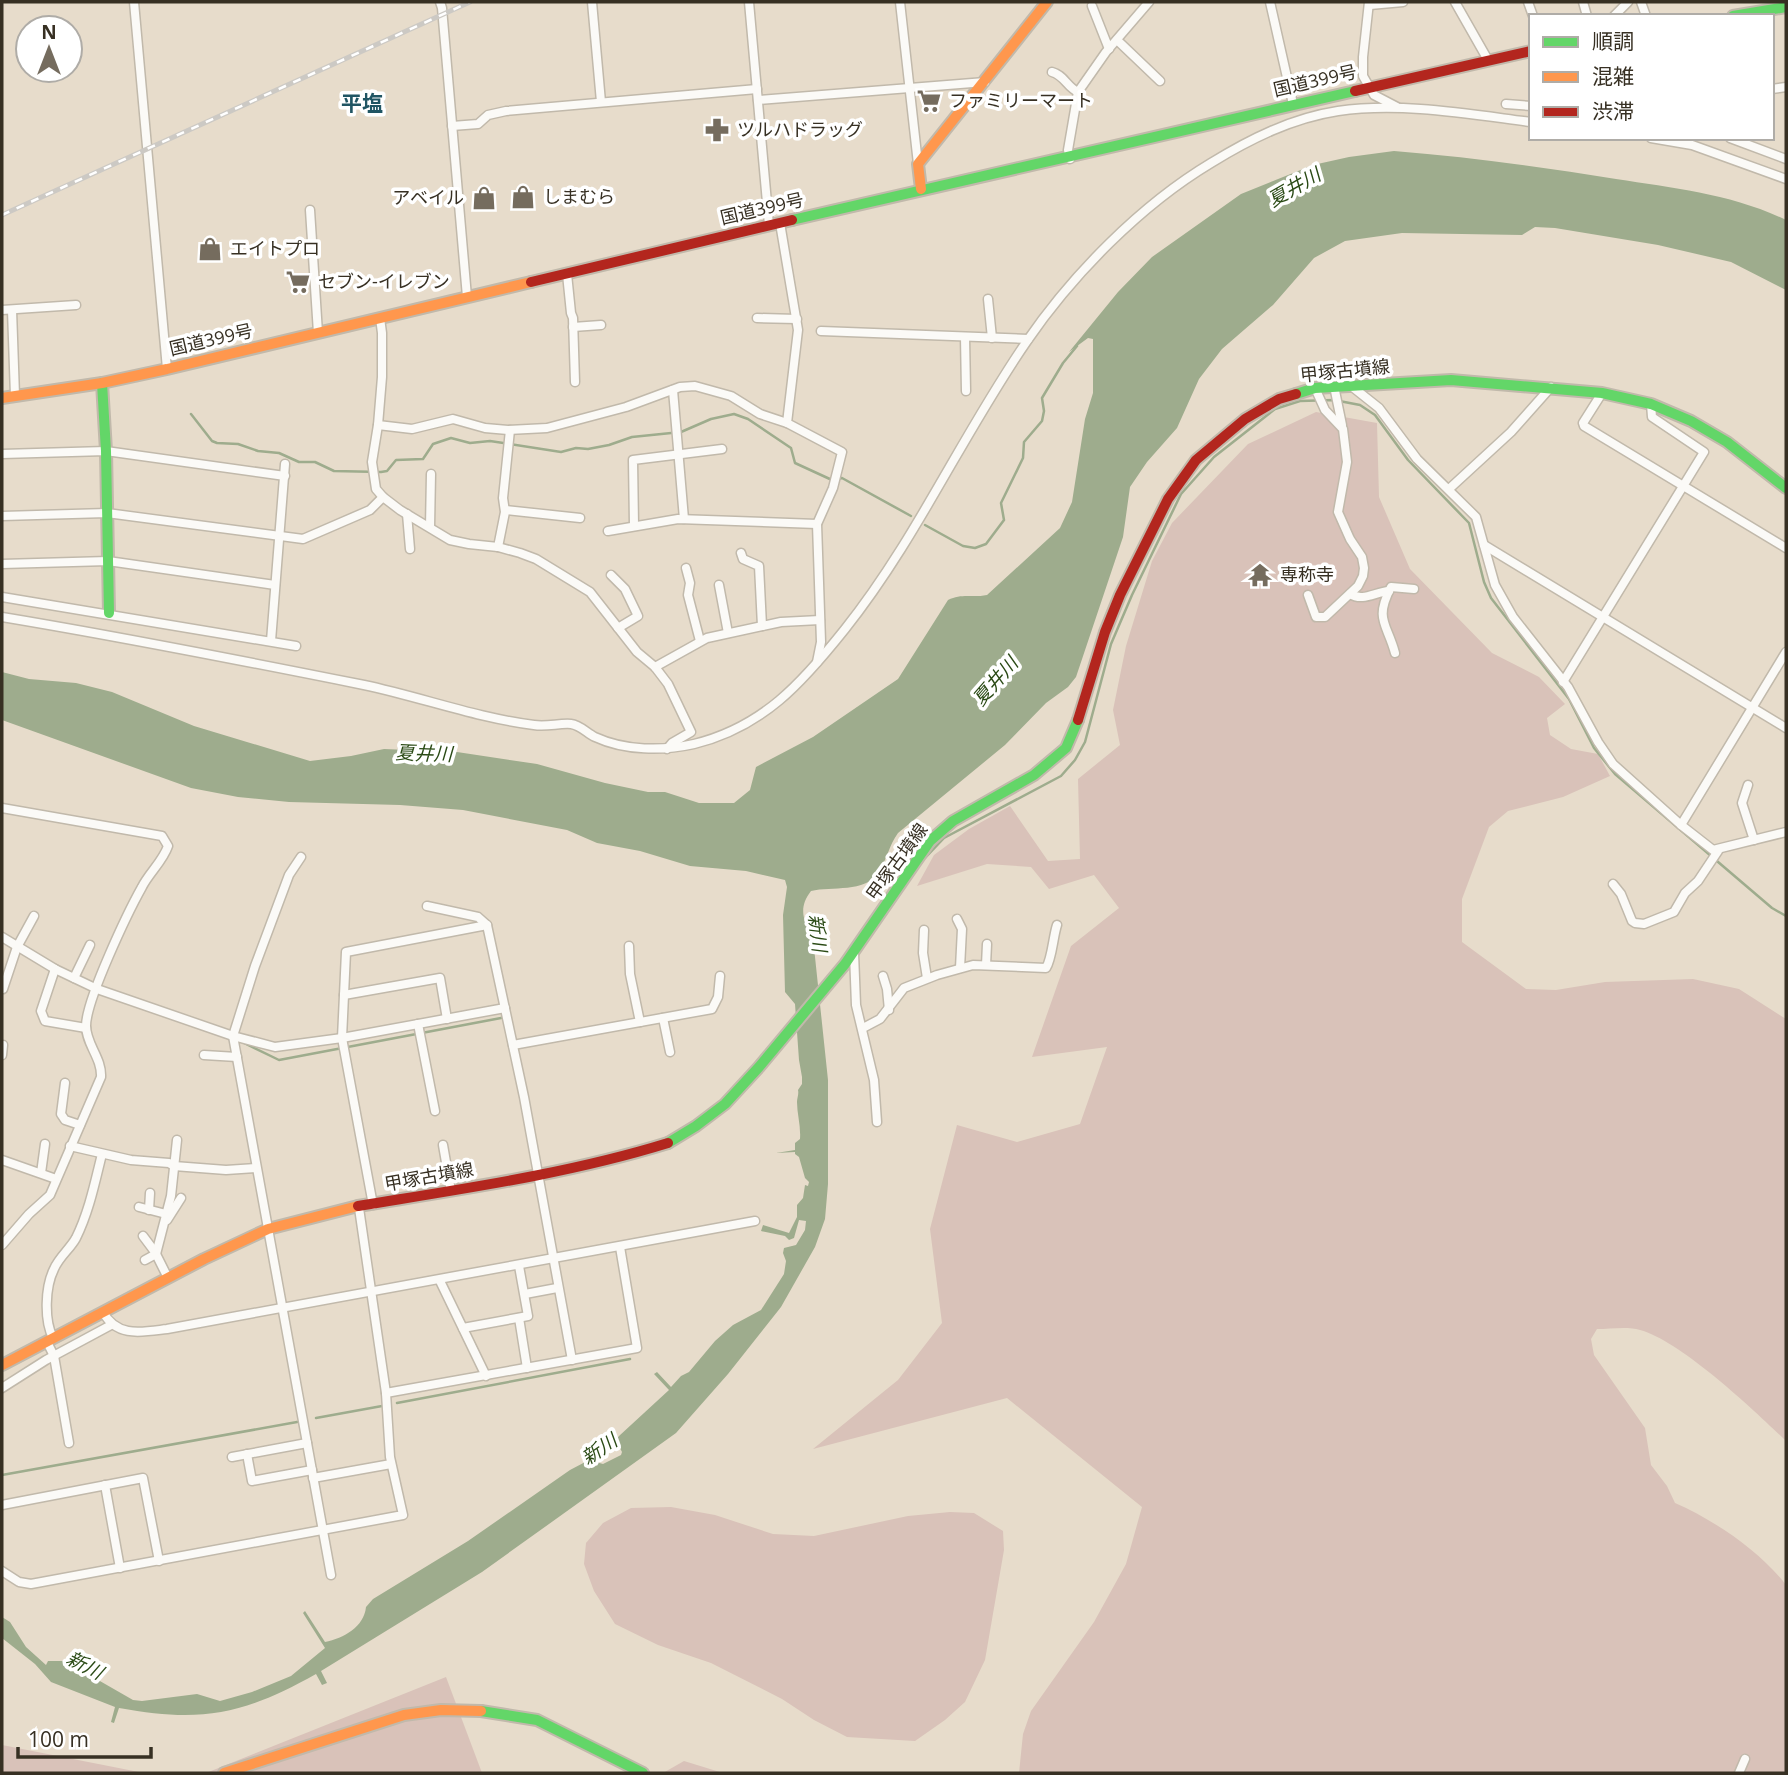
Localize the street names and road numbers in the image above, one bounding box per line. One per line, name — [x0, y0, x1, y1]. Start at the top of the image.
street label: 国道399号 — [1271, 59, 1359, 101]
street label: 国道399号 — [718, 187, 806, 229]
street label: 国道399号 — [167, 318, 255, 360]
street label: 甲塚古墳線 — [1299, 353, 1391, 387]
street label: 甲塚古墳線 — [860, 818, 932, 905]
street label: 甲塚古墳線 — [382, 1156, 475, 1196]

